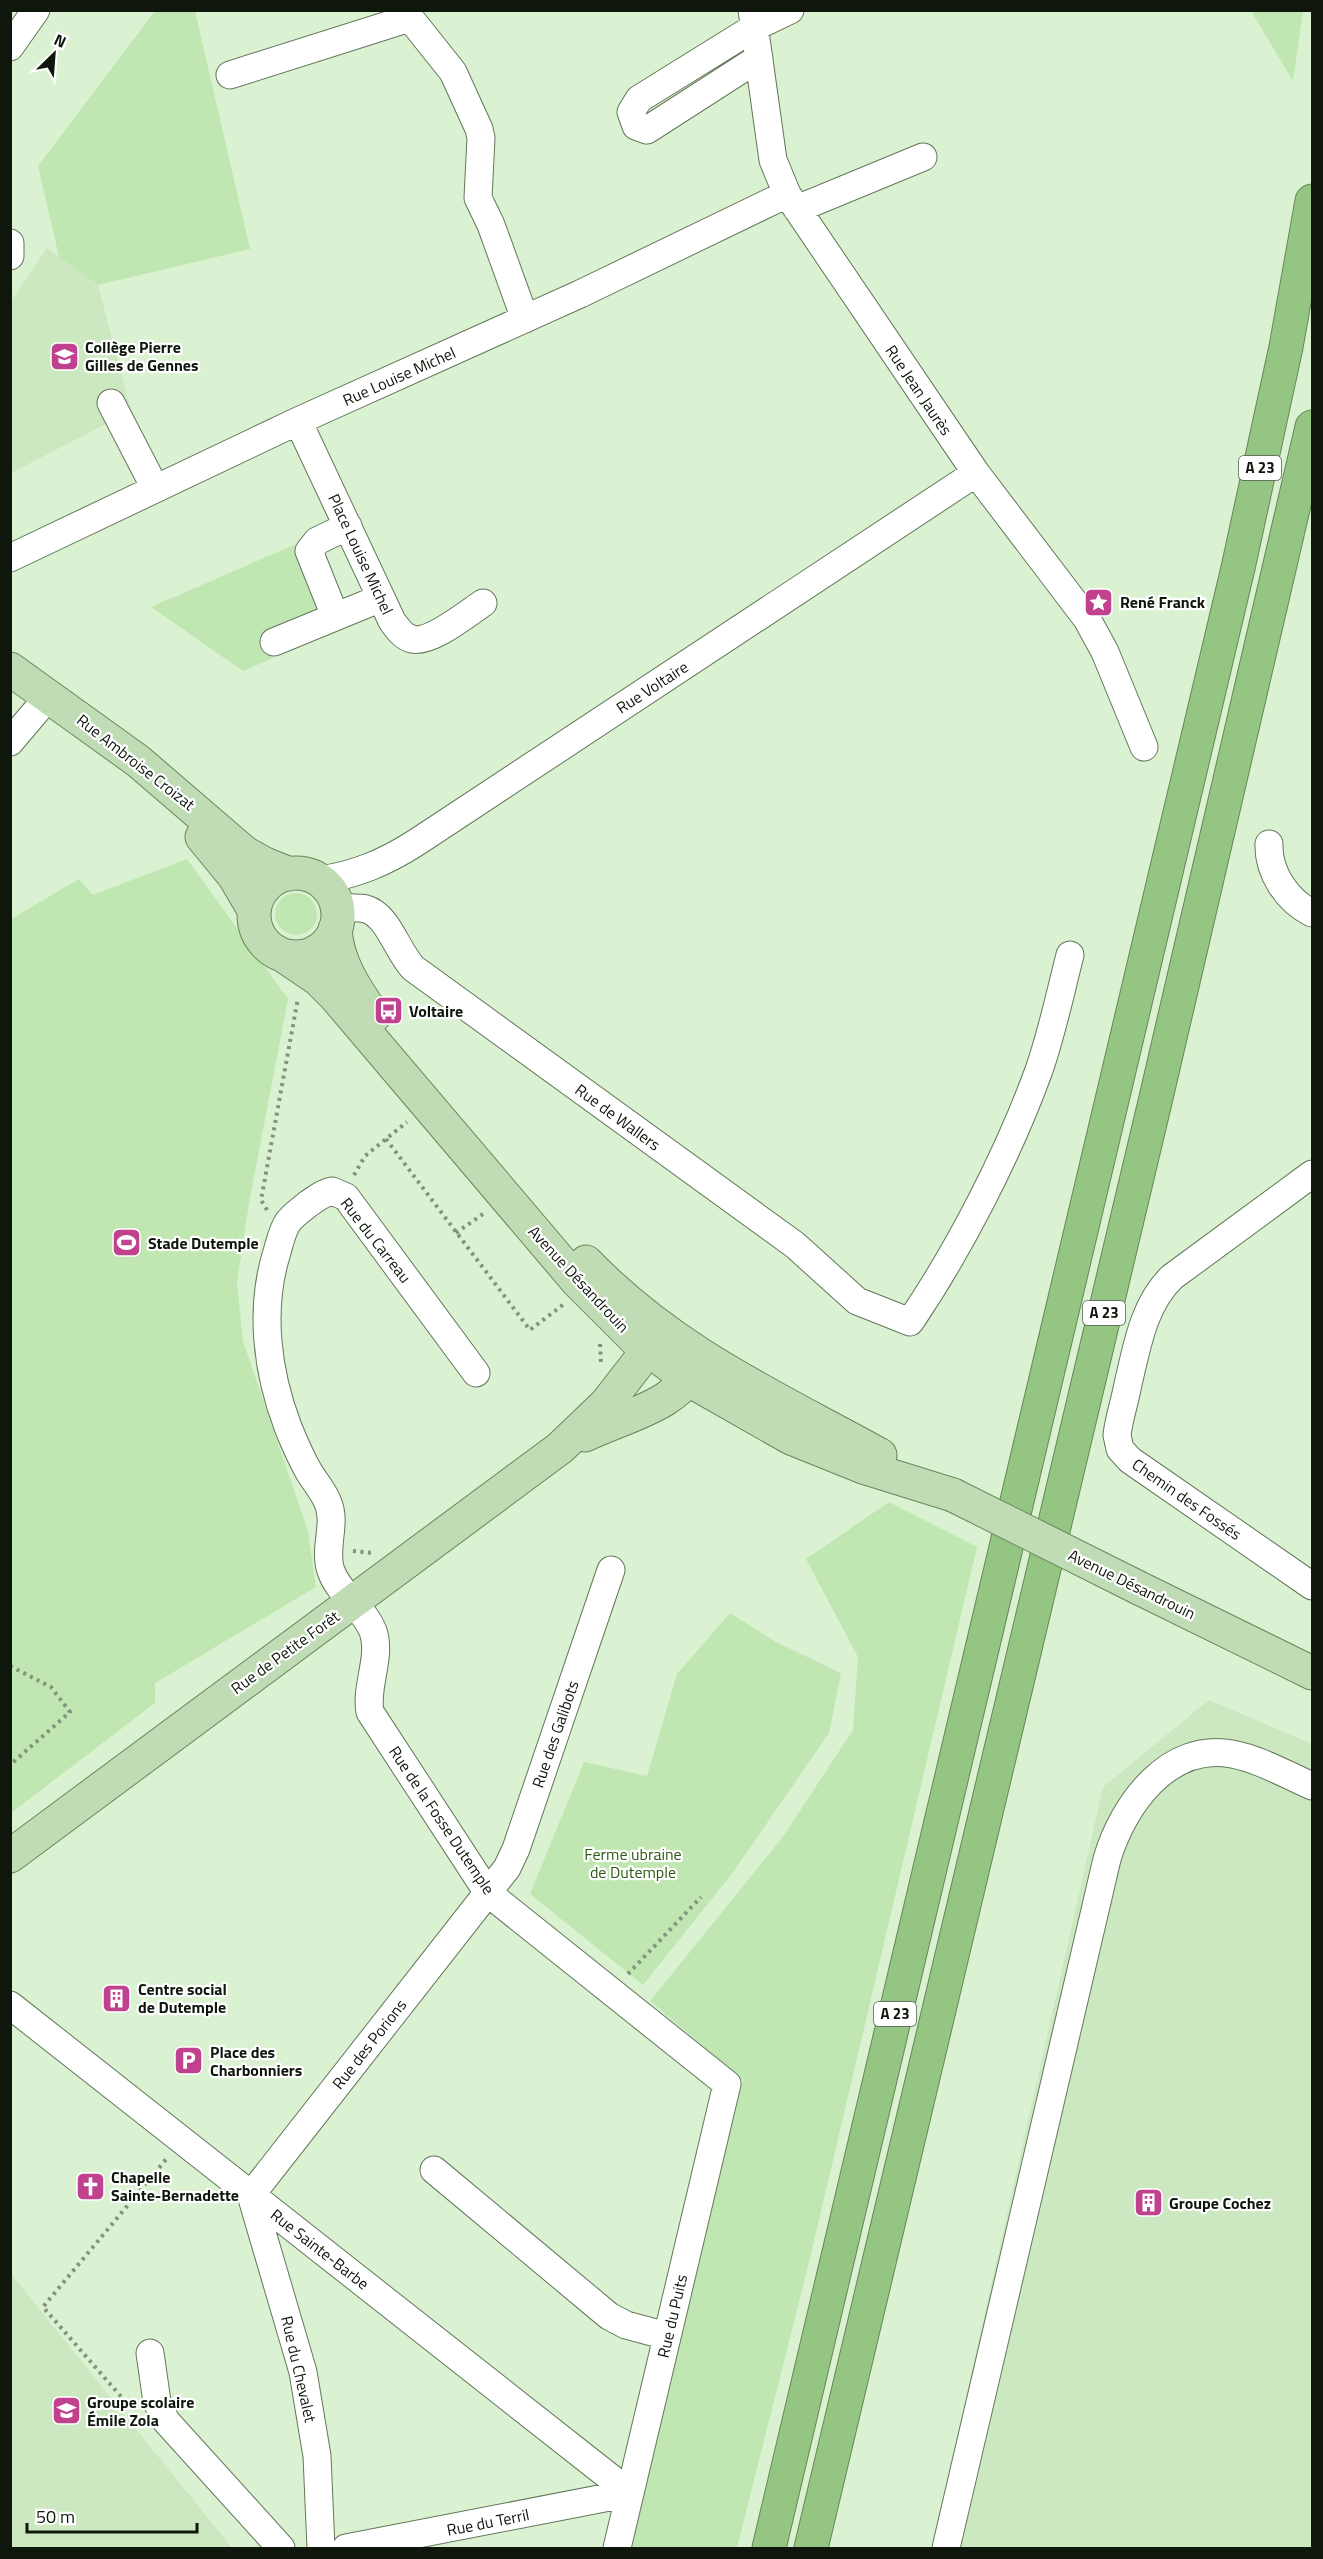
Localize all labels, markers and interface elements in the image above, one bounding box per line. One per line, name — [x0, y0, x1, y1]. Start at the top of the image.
north arrow — [24, 24, 84, 84]
text: N — [50, 27, 70, 54]
place label: Collège Pierre Gilles de Gennes — [85, 335, 199, 377]
school or university icon: Collège Pierre Gilles de Gennes — [48, 340, 80, 372]
street label: Rue Louise Michel — [339, 340, 459, 412]
street label: Rue Jean Jaurès — [880, 340, 958, 440]
road number: A 23 — [1239, 456, 1281, 480]
street label: Place Louise Michel — [322, 490, 400, 618]
place icon: René Franck — [1083, 586, 1115, 618]
place label: René Franck — [1120, 590, 1206, 614]
street label: Rue Voltaire — [611, 655, 693, 719]
street label: Rue Ambroise Croizat — [72, 708, 201, 816]
bus stop icon: Voltaire — [372, 995, 404, 1027]
place label: Voltaire — [409, 999, 463, 1023]
street label: Rue de Wallers — [570, 1078, 666, 1156]
street label: Rue du Carreau — [335, 1192, 417, 1288]
street label: Avenue Désandrouin — [523, 1220, 635, 1338]
sports icon: Stade Dutemple — [111, 1227, 143, 1259]
place label: Stade Dutemple — [148, 1231, 259, 1255]
road number: A 23 — [1083, 1301, 1125, 1325]
street label: Chemin des Fossés — [1127, 1452, 1247, 1546]
street label: Avenue Désandrouin — [1064, 1543, 1200, 1625]
street label: Rue de Petite Forêt — [226, 1604, 345, 1700]
street label: Rue des Galibots — [525, 1677, 585, 1791]
street label: Rue de la Fosse Dutemple — [383, 1741, 501, 1899]
park label: Ferme ubraine de Dutemple — [584, 1842, 682, 1884]
place label: Centre social de Dutemple — [138, 1977, 227, 2019]
building icon: Centre social de Dutemple — [101, 1982, 133, 2014]
street label: Rue des Porions — [326, 1994, 412, 2094]
road number: A 23 — [874, 2002, 916, 2026]
place label: Place des Charbonniers — [210, 2040, 302, 2082]
parking icon: Place des Charbonniers — [173, 2045, 205, 2077]
place label: Chapelle Sainte-Bernadette — [111, 2165, 239, 2207]
church icon: Chapelle Sainte-Bernadette — [74, 2170, 106, 2202]
building icon: Groupe Cochez — [1132, 2187, 1164, 2219]
place label: Groupe Cochez — [1169, 2191, 1271, 2215]
street label: Rue Sainte-Barbe — [266, 2203, 374, 2295]
street label: Rue du Puits — [651, 2272, 693, 2360]
street label: Rue du Chevalet — [275, 2313, 323, 2425]
place label: Groupe scolaire Émile Zola — [87, 2390, 194, 2432]
school or university icon: Groupe scolaire Émile Zola — [50, 2395, 82, 2427]
scale bar — [27, 2496, 196, 2534]
street label: Rue du Terril — [445, 2502, 531, 2542]
text: 50 m — [36, 2503, 75, 2530]

